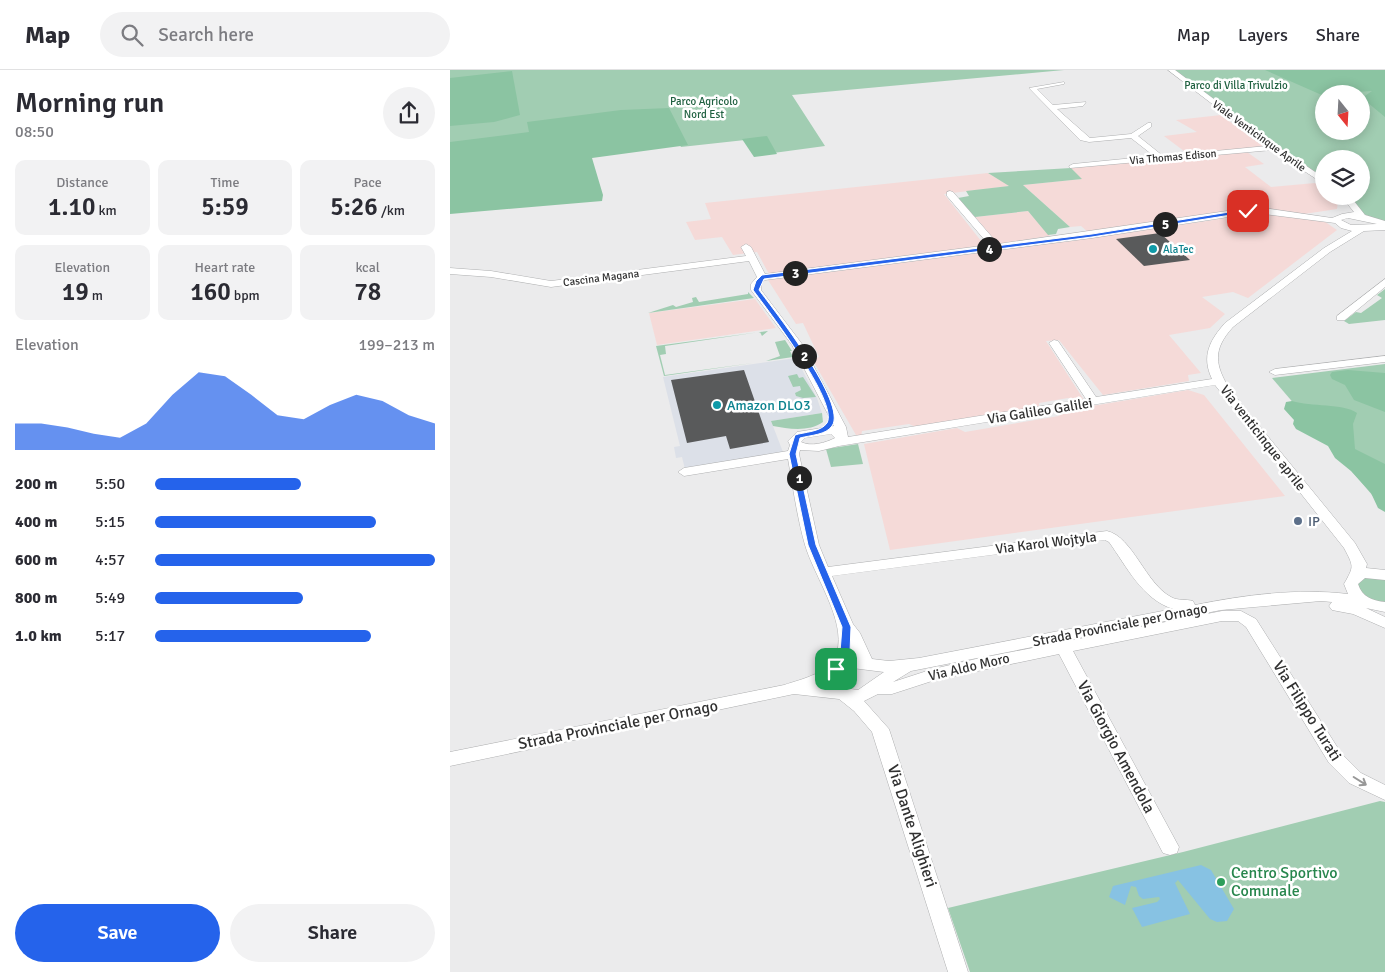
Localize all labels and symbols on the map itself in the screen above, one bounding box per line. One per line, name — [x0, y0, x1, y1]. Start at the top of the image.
park label: Parco di Villa Trivulzio — [1184, 79, 1288, 92]
north arrow — [1315, 85, 1370, 140]
park label: Parco Agricolo Nord Est — [670, 95, 738, 121]
street label: Viale Venticinque Aprile — [1210, 98, 1308, 174]
street label: Via Thomas Edison — [1129, 147, 1217, 167]
pin — [1227, 190, 1269, 232]
pin: 5 — [1152, 212, 1178, 236]
pin: 4 — [976, 236, 1002, 262]
marker: AlaTec — [1147, 243, 1159, 255]
place label: AlaTec — [1163, 243, 1194, 256]
pin: 3 — [782, 260, 808, 286]
street label: Cascina Magana — [562, 267, 640, 289]
pin: 2 — [792, 344, 816, 368]
street label: Via venticinque aprile — [1216, 382, 1310, 494]
street label: Via Galileo Galilei — [986, 394, 1094, 428]
place label: Amazon DLO3 — [727, 397, 811, 414]
marker: Amazon DLO3 — [711, 399, 723, 411]
pin: 1 — [786, 466, 812, 490]
place label: IP — [1308, 513, 1320, 530]
marker: IP — [1292, 515, 1304, 527]
street label: Via Karol Wojtyla — [994, 528, 1098, 558]
street label: Strada Provinciale per Ornago — [1031, 600, 1209, 650]
pin — [815, 648, 857, 690]
street label: Via Aldo Moro — [927, 649, 1011, 685]
street label: Via Filippo Turati — [1268, 657, 1346, 765]
street label: Via Giorgio Amendola — [1073, 677, 1159, 817]
street label: Strada Provinciale per Ornago — [516, 696, 720, 754]
street label: Via Dante Alighieri — [883, 762, 941, 890]
one-way arrow — [1353, 776, 1367, 786]
place label: Centro Sportivo Comunale — [1231, 863, 1338, 901]
marker: Centro Sportivo Comunale — [1215, 876, 1227, 888]

